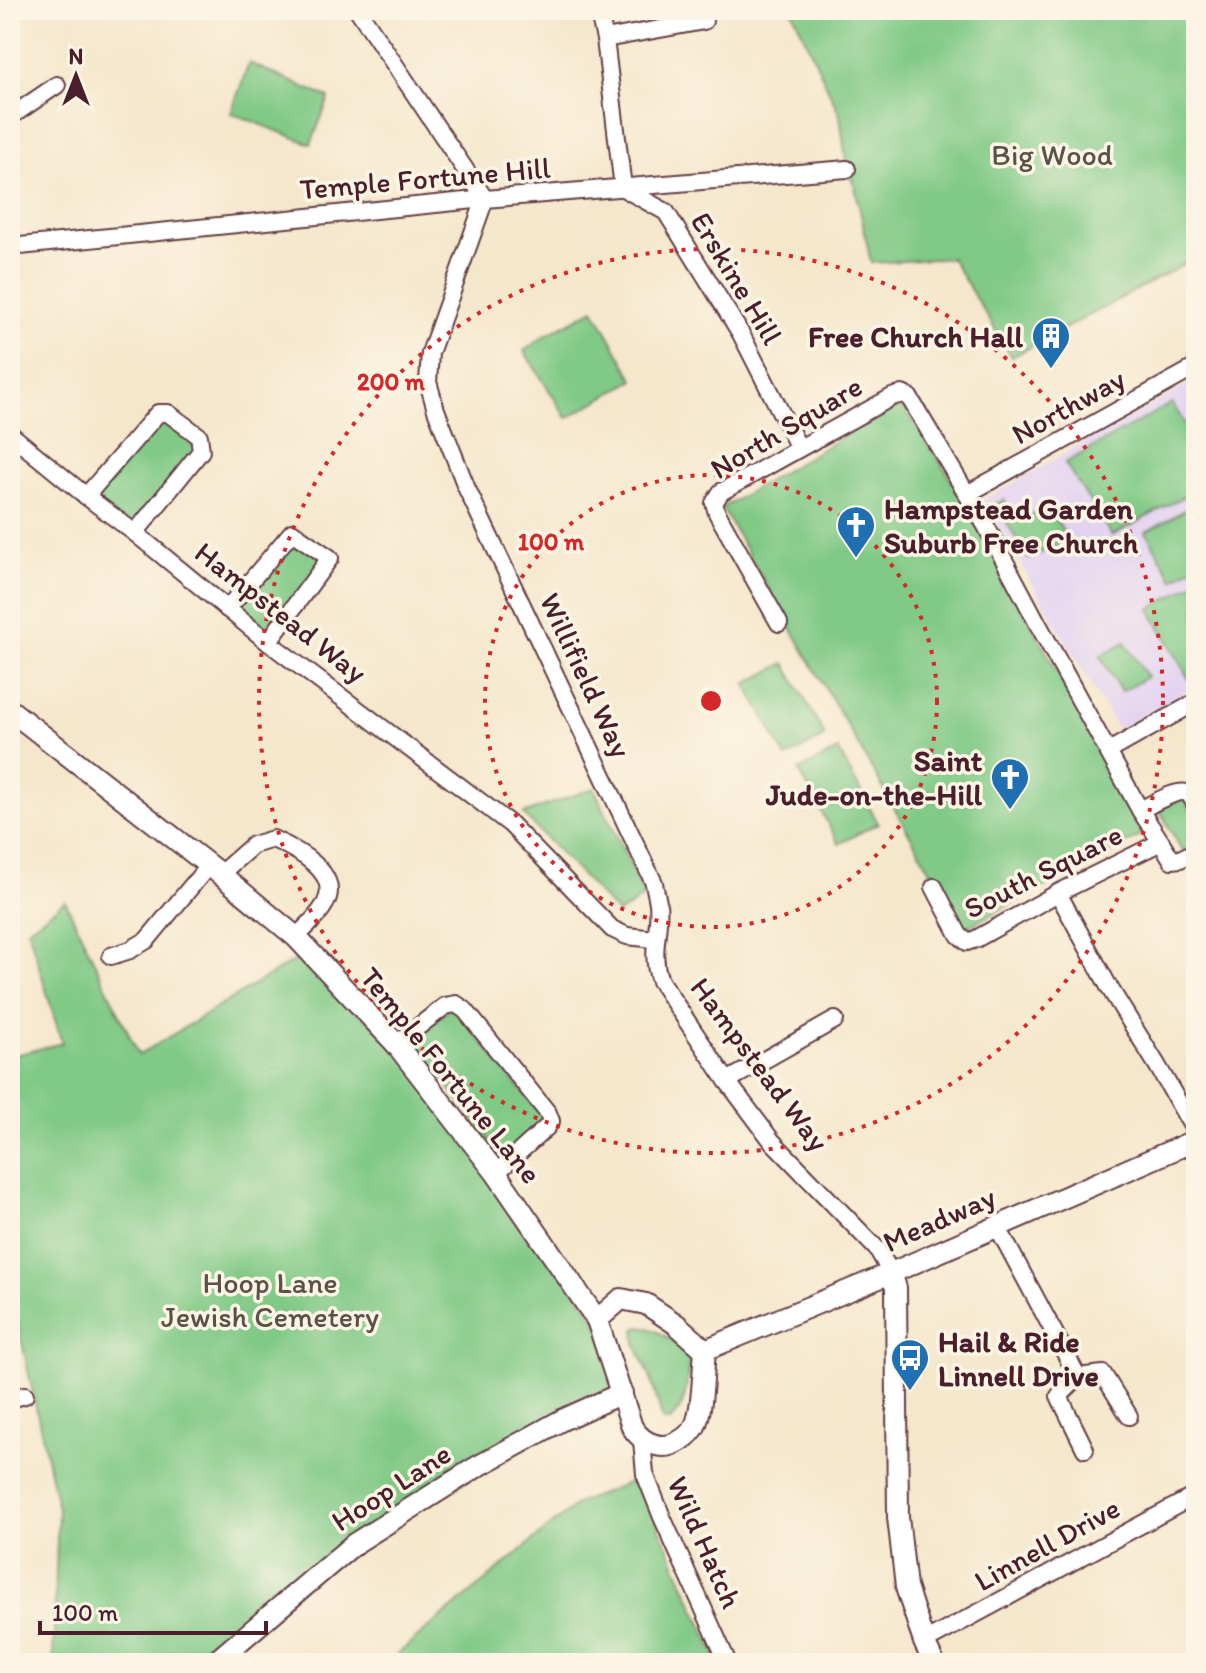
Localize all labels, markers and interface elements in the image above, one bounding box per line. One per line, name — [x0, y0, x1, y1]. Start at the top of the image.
north arrow — [36, 36, 116, 116]
text: N — [69, 43, 83, 70]
park label: Big Wood — [991, 136, 1113, 173]
street label: Temple Fortune Hill — [298, 149, 552, 207]
street label: Erskine Hill — [683, 205, 791, 351]
building icon: Free Church Hall — [1030, 315, 1072, 370]
place label: Free Church Hall — [808, 318, 1024, 355]
street label: Northway — [1005, 360, 1131, 452]
text: 200 m — [357, 367, 426, 396]
street label: North Square — [703, 367, 869, 487]
place label: Hampstead Garden Suburb Free Church — [884, 490, 1139, 561]
church icon: Hampstead Garden Suburb Free Church — [835, 504, 877, 559]
text: 100 m — [518, 527, 585, 556]
street label: Hampstead Way — [188, 533, 374, 691]
street label: Willifield Way — [532, 587, 640, 763]
centre of rings — [697, 687, 725, 715]
place label: Saint Jude-on-the-Hill — [765, 742, 983, 813]
church icon: Saint Jude-on-the-Hill — [989, 756, 1031, 811]
street label: South Square — [958, 815, 1128, 927]
street label: Temple Fortune Lane — [352, 959, 550, 1191]
street label: Hampstead Way — [683, 970, 837, 1158]
street label: Meadway — [877, 1178, 1001, 1260]
park label: Hoop Lane Jewish Cemetery — [161, 1264, 379, 1335]
place label: Hail & Ride Linnell Drive — [938, 1323, 1099, 1394]
bus stop icon: Hail & Ride Linnell Drive — [889, 1337, 931, 1392]
street label: Hoop Lane — [324, 1435, 458, 1539]
street label: Wild Hatch — [659, 1470, 751, 1614]
street label: Linnell Drive — [968, 1489, 1126, 1599]
scale bar — [40, 1585, 266, 1635]
text: 100 m — [52, 1598, 118, 1627]

